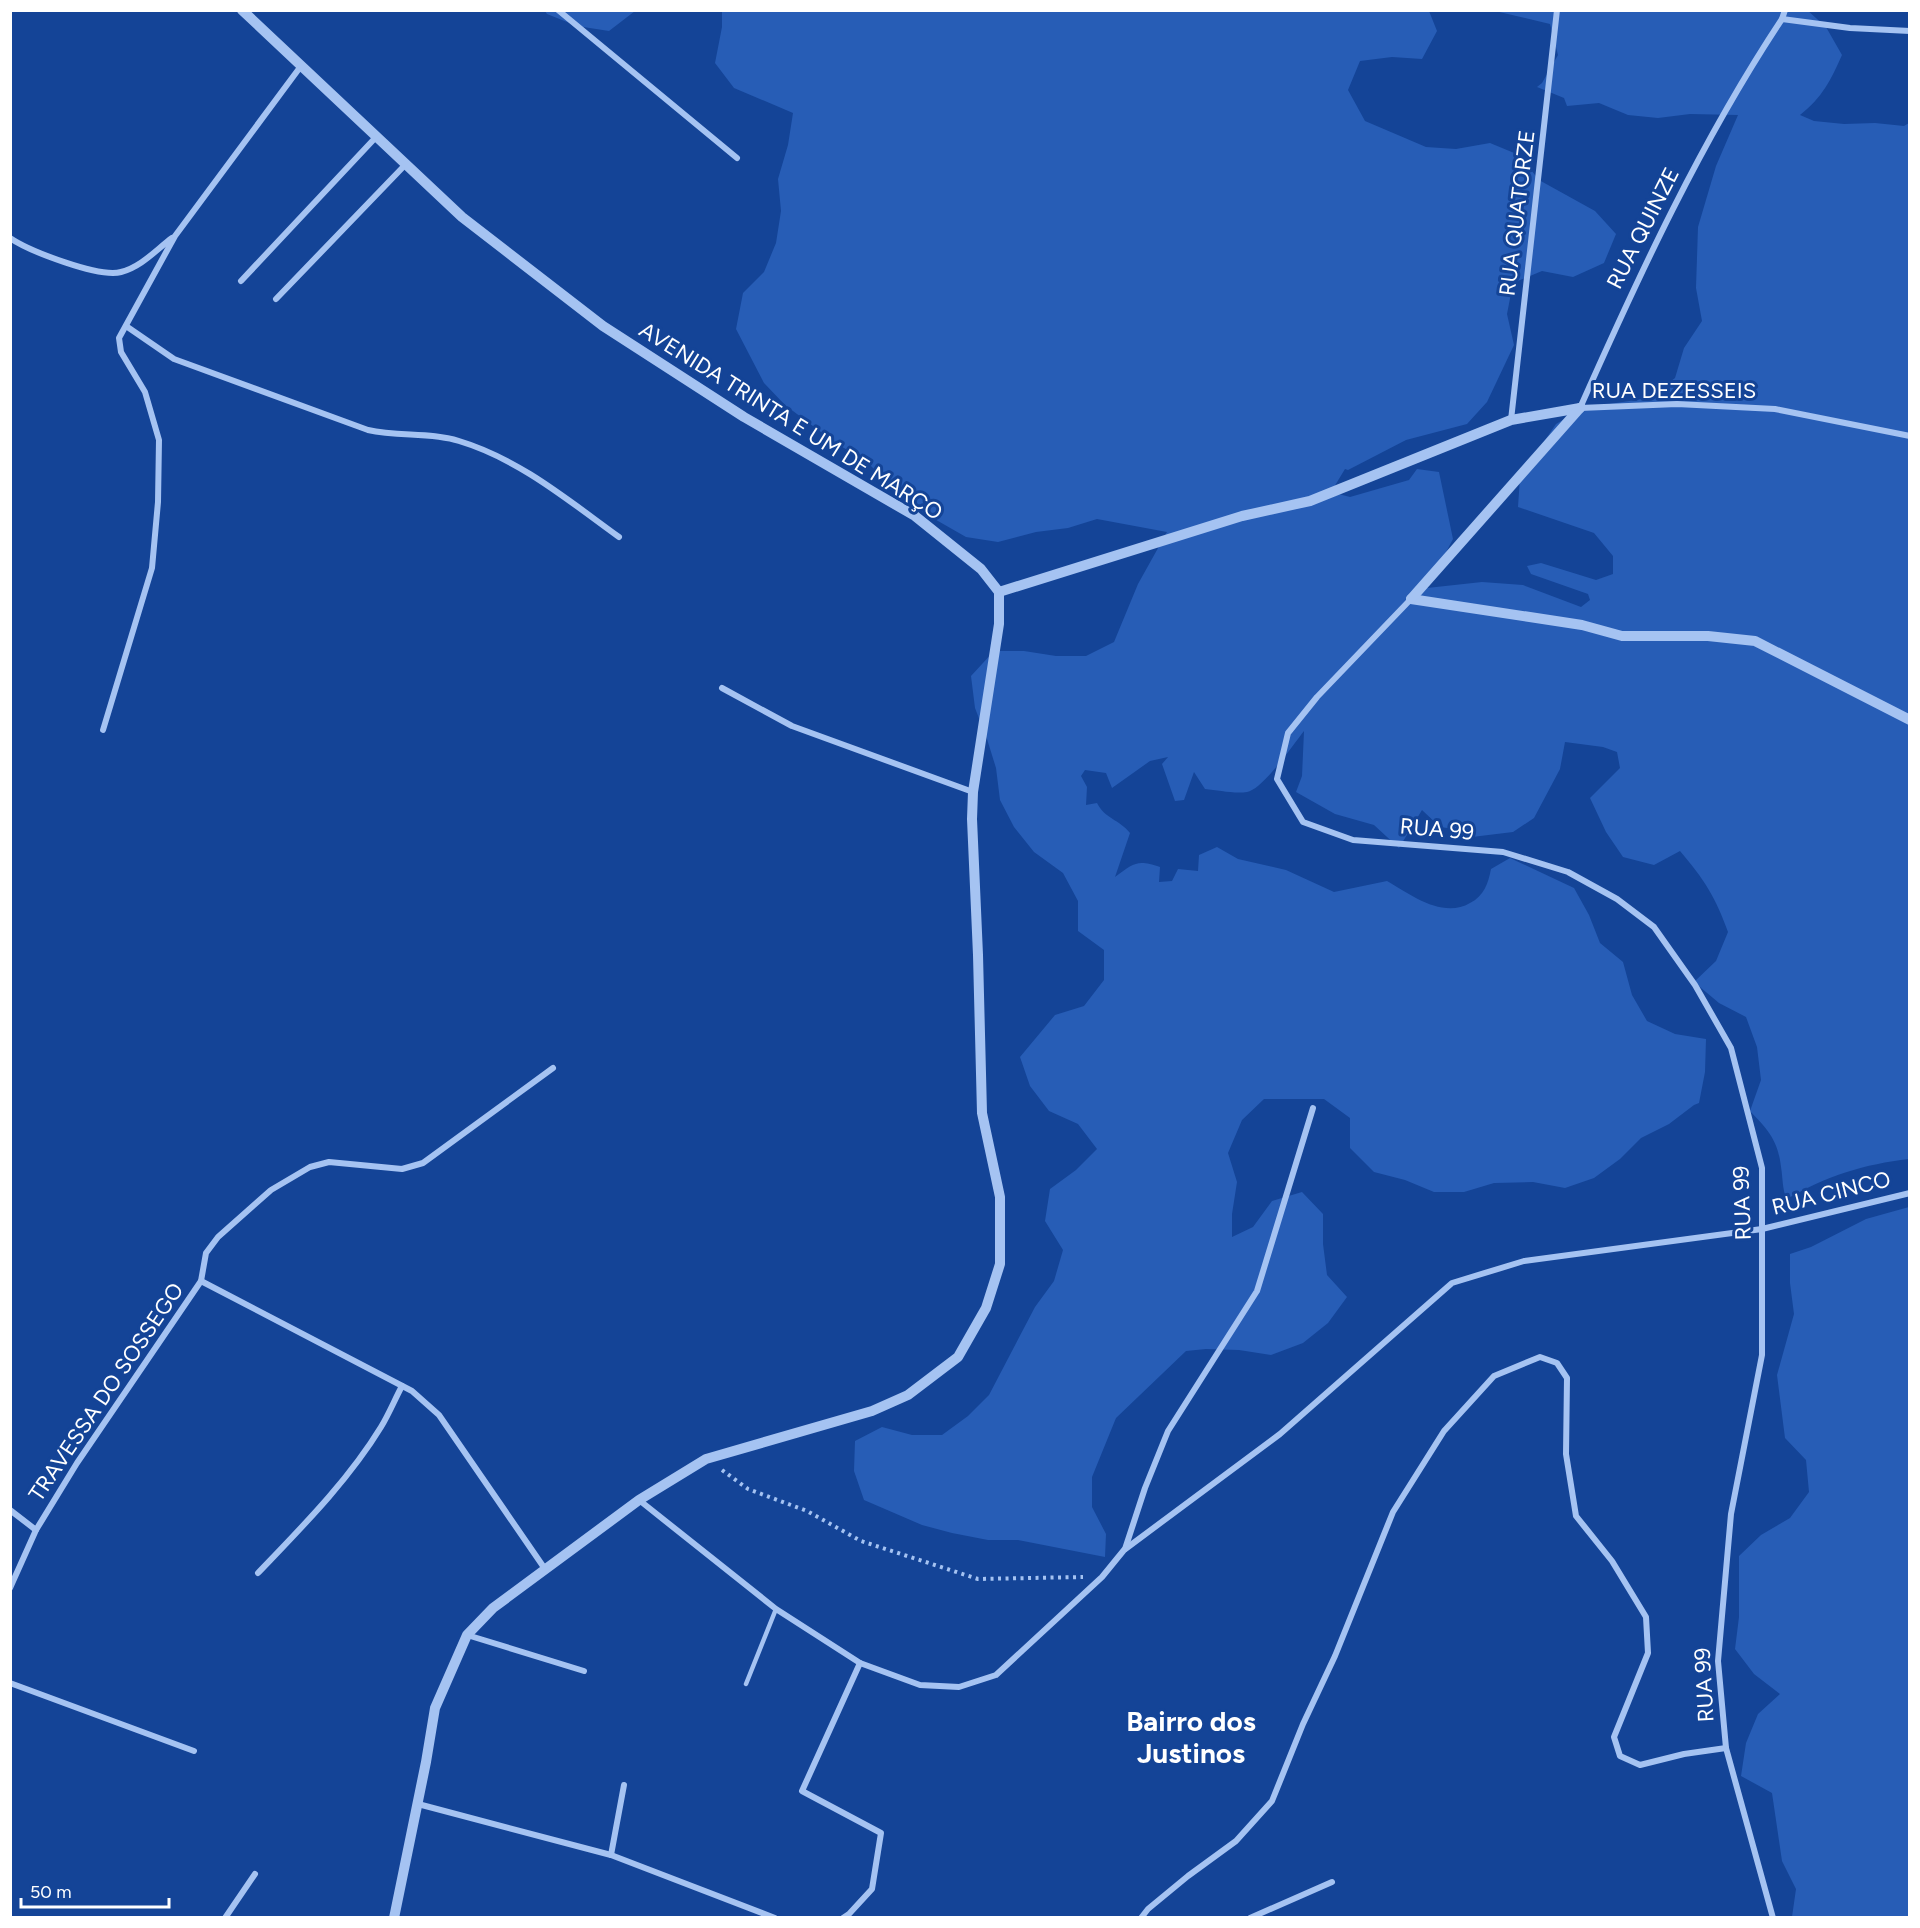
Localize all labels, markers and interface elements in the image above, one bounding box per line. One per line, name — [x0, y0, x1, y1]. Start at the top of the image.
street label: RUA QUATORZE — [1493, 128, 1541, 298]
street label: RUA QUINZE — [1601, 163, 1685, 293]
street label: AVENIDA TRINTA E UM DE MARÇO — [634, 316, 948, 526]
street label: RUA DEZESSEIS — [1592, 377, 1756, 404]
street label: RUA 99 — [1399, 812, 1475, 846]
street label: RUA 99 — [1727, 1165, 1757, 1241]
street label: RUA CINCO — [1769, 1165, 1893, 1221]
street label: TRAVESSA DO SOSSEGO — [23, 1278, 189, 1506]
street label: RUA 99 — [1689, 1647, 1719, 1723]
district label: Bairro dos Justinos — [1126, 1704, 1256, 1770]
scale bar — [21, 1871, 170, 1909]
text: 50 m — [30, 1881, 72, 1903]

